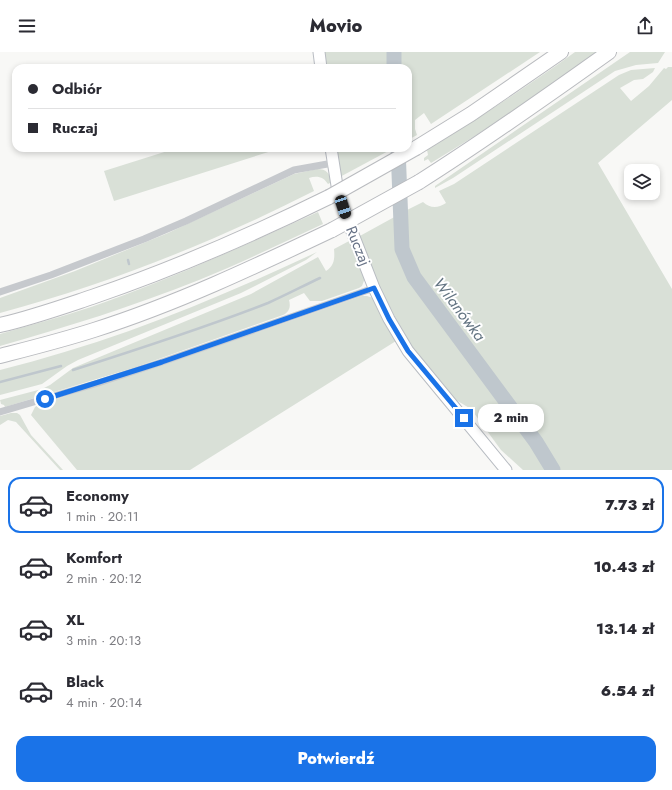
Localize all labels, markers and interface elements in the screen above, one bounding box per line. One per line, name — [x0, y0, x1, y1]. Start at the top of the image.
text: Movio — [310, 13, 362, 39]
icon: menu — [16, 15, 38, 37]
icon: share — [634, 15, 656, 37]
text: Odbiór — [52, 78, 102, 100]
text: Ruczaj — [52, 117, 98, 139]
map controls — [624, 164, 660, 200]
button: layers — [624, 164, 660, 200]
car — [334, 194, 352, 220]
street label: Ruczaj — [340, 223, 376, 269]
water label: Wilanówka — [428, 273, 491, 346]
route start — [36, 390, 54, 408]
callout: 2 min — [478, 404, 544, 432]
text: 2 min — [494, 408, 528, 427]
route end — [455, 409, 473, 427]
text: Economy — [66, 485, 129, 507]
icon: car — [18, 487, 54, 523]
text: 7.73 zł — [605, 494, 654, 516]
text: 1 min · 20:11 — [66, 507, 139, 526]
text: Komfort — [66, 547, 122, 569]
icon: car — [18, 549, 54, 585]
text: 10.43 zł — [593, 556, 654, 578]
text: 2 min · 20:12 — [66, 569, 142, 588]
text: XL — [66, 609, 84, 631]
icon: car — [18, 611, 54, 647]
text: 13.14 zł — [596, 618, 654, 640]
text: 3 min · 20:13 — [66, 631, 141, 650]
text: Black — [66, 671, 104, 693]
icon: car — [18, 673, 54, 709]
text: 6.54 zł — [601, 680, 654, 702]
text: 4 min · 20:14 — [66, 693, 142, 712]
button: Potwierdź — [16, 736, 656, 782]

